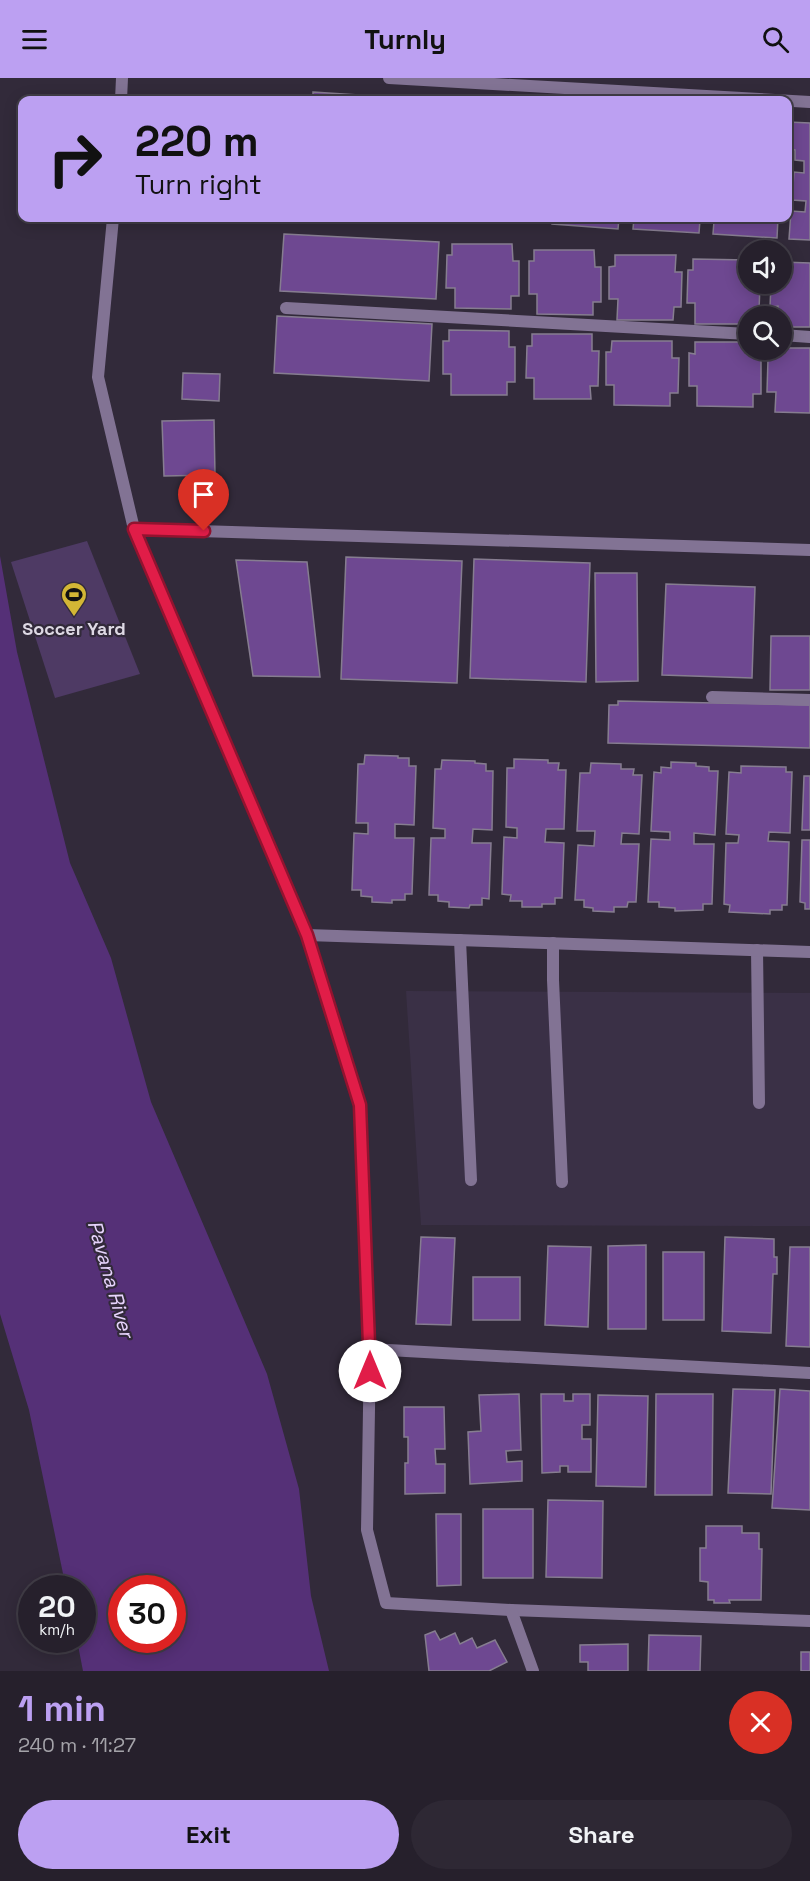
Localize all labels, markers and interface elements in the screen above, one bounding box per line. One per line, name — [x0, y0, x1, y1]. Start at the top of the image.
text: Turnly — [364, 22, 446, 57]
icon: menu — [18, 23, 51, 56]
icon: search — [759, 23, 792, 56]
text: 220 m — [135, 115, 259, 168]
icon: right — [36, 120, 114, 198]
text: Turn right — [135, 167, 262, 202]
map controls — [738, 240, 792, 360]
button: sound — [738, 240, 792, 294]
button: search — [738, 306, 792, 360]
pin — [178, 469, 229, 531]
icon: arrive — [187, 478, 220, 511]
sports icon: Soccer Yard — [59, 580, 89, 618]
place label: Soccer Yard — [22, 617, 126, 640]
water label: Pavana River — [82, 1217, 141, 1343]
position arrow — [338, 1339, 402, 1403]
speed limit sign: 30 — [108, 1575, 186, 1653]
text: 20 — [38, 1587, 76, 1626]
text: km/h — [39, 1620, 75, 1639]
text: 1 min — [18, 1686, 106, 1732]
button: close — [729, 1691, 792, 1754]
text: 240 m · 11:27 — [18, 1732, 136, 1758]
button: Exit — [18, 1800, 399, 1869]
button: Share — [411, 1800, 792, 1869]

